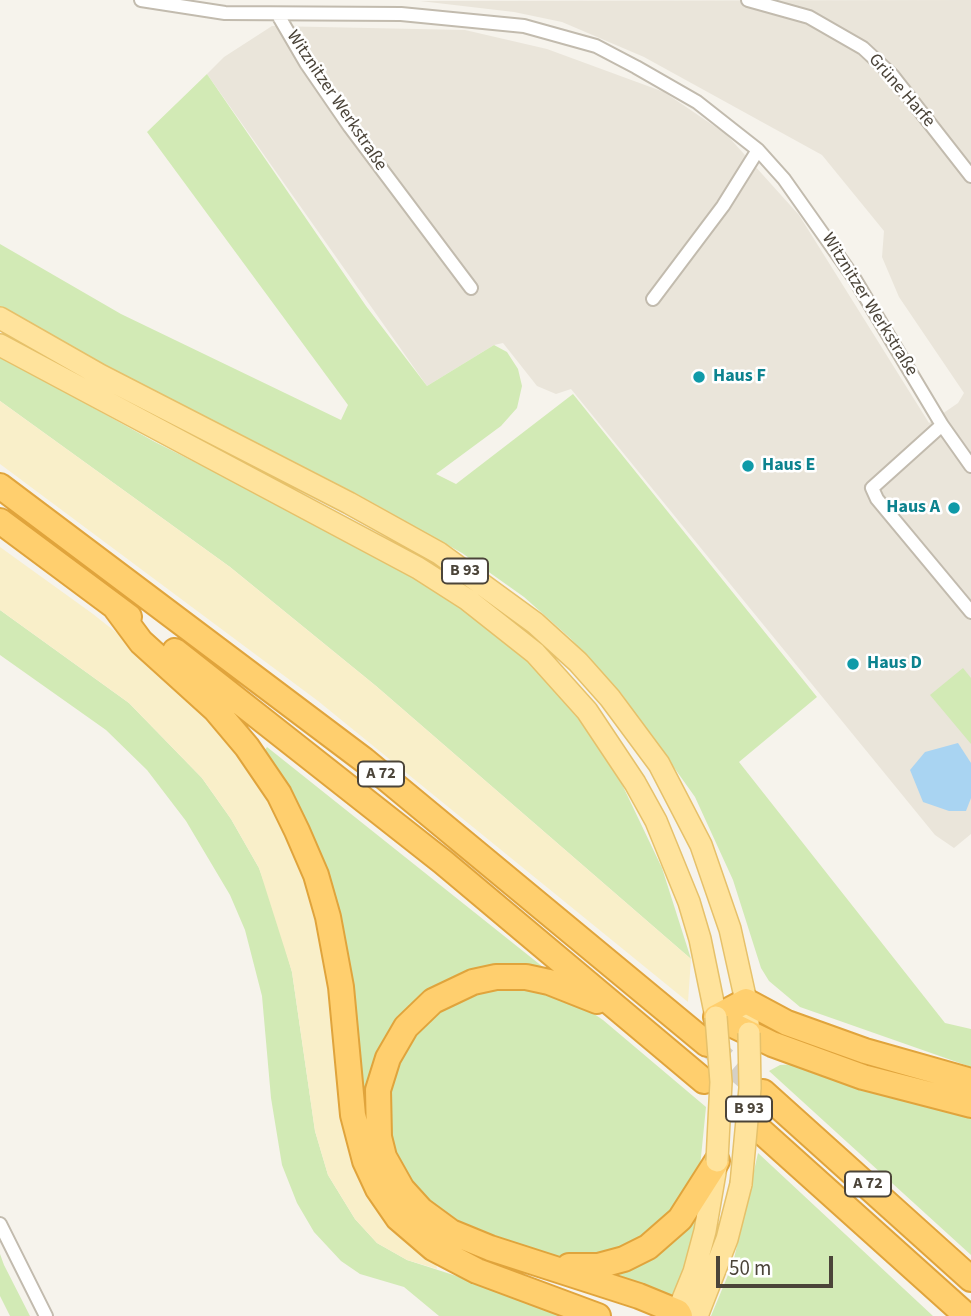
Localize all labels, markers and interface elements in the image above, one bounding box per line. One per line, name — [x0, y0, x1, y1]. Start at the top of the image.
street label: Witznitzer Werkstraße — [281, 27, 391, 175]
street label: Grüne Harfe — [863, 50, 939, 132]
street label: Witznitzer Werkstraße — [816, 229, 922, 381]
place label: Haus F — [713, 366, 766, 388]
marker: Haus F — [691, 369, 707, 385]
place label: Haus E — [762, 455, 815, 477]
marker: Haus E — [740, 458, 756, 474]
place label: Haus A — [886, 497, 940, 519]
marker: Haus A — [946, 500, 962, 516]
road number: B 93 — [442, 558, 488, 584]
place label: Haus D — [867, 653, 922, 675]
marker: Haus D — [845, 656, 861, 672]
road number: A 72 — [358, 762, 404, 786]
road number: B 93 — [726, 1096, 772, 1121]
road number: A 72 — [845, 1172, 891, 1196]
scale bar — [719, 1242, 836, 1286]
text: 50 m — [729, 1253, 771, 1283]

